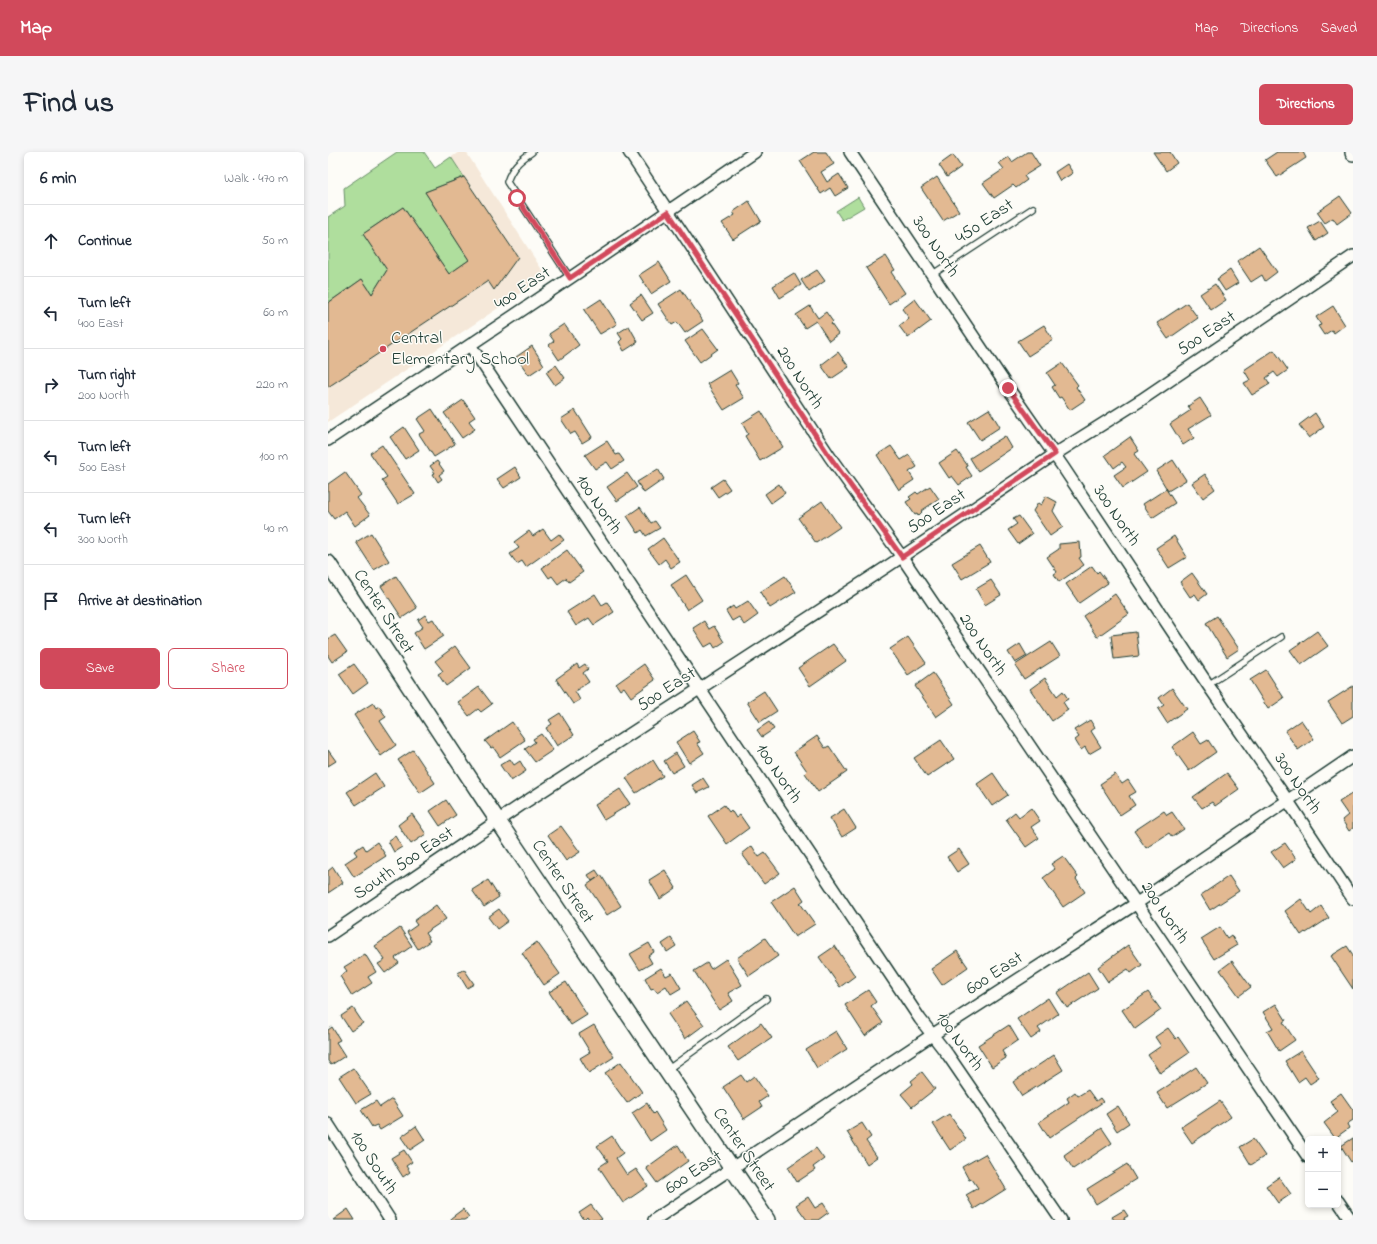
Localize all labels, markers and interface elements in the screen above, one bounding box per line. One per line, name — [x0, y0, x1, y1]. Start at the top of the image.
text: Map — [20, 15, 52, 42]
text: Map — [1195, 18, 1218, 39]
text: Directions — [1240, 18, 1298, 39]
text: Saved — [1320, 18, 1357, 39]
text: Find us — [24, 84, 114, 125]
button: Directions — [1259, 84, 1353, 125]
text: 6 min — [40, 166, 76, 191]
text: Walk · 470 m — [224, 169, 288, 188]
route start — [508, 189, 526, 207]
street label: 450 East — [950, 193, 1020, 251]
street label: 300 North — [905, 211, 965, 283]
icon: ahead — [40, 230, 62, 252]
text: Continue — [78, 230, 132, 252]
text: 50 m — [262, 231, 288, 250]
street label: 400 East — [489, 261, 557, 317]
text: Turn left — [78, 292, 131, 314]
icon: left — [40, 302, 62, 324]
text: 60 m — [263, 303, 288, 322]
street label: 500 East — [1172, 305, 1242, 363]
text: 400 East — [78, 314, 124, 333]
place label: Central Elementary School — [391, 326, 529, 373]
street label: 200 North — [769, 341, 829, 415]
marker: Central Elementary School — [378, 344, 388, 354]
text: Turn right — [78, 364, 136, 386]
icon: right — [40, 374, 62, 396]
text: 220 m — [256, 375, 288, 394]
route end — [999, 379, 1017, 397]
text: 200 North — [78, 386, 129, 405]
text: Turn left — [78, 436, 131, 458]
icon: left — [40, 446, 62, 468]
text: 100 m — [259, 447, 288, 466]
text: 500 East — [78, 458, 126, 477]
street label: 100 North — [568, 470, 628, 540]
street label: 300 North — [1086, 480, 1146, 552]
street label: 500 East — [902, 483, 972, 541]
text: Turn left — [78, 508, 131, 530]
icon: left — [40, 518, 62, 540]
text: 40 m — [264, 519, 288, 538]
text: 300 North — [78, 530, 128, 549]
street label: Center Street — [346, 565, 420, 659]
icon: arrive — [40, 590, 62, 612]
text: Arrive at destination — [78, 590, 202, 612]
street label: 200 North — [951, 608, 1013, 682]
button: Save — [40, 648, 160, 689]
button: Share — [168, 648, 288, 689]
street label: 500 East — [632, 661, 702, 719]
street label: 100 North — [748, 739, 808, 809]
street label: 300 North — [1267, 748, 1327, 820]
street label: South 500 East — [348, 821, 460, 907]
street label: Center Street — [524, 835, 600, 929]
street label: 200 North — [1133, 876, 1195, 950]
street label: 600 East — [961, 946, 1029, 1002]
street label: 100 North — [929, 1007, 989, 1077]
street label: Center Street — [705, 1103, 781, 1197]
street label: 100 South — [343, 1126, 403, 1200]
map controls — [1305, 1136, 1341, 1208]
button: + — [1305, 1136, 1341, 1172]
street label: 600 East — [660, 1144, 728, 1202]
button: − — [1305, 1172, 1341, 1208]

